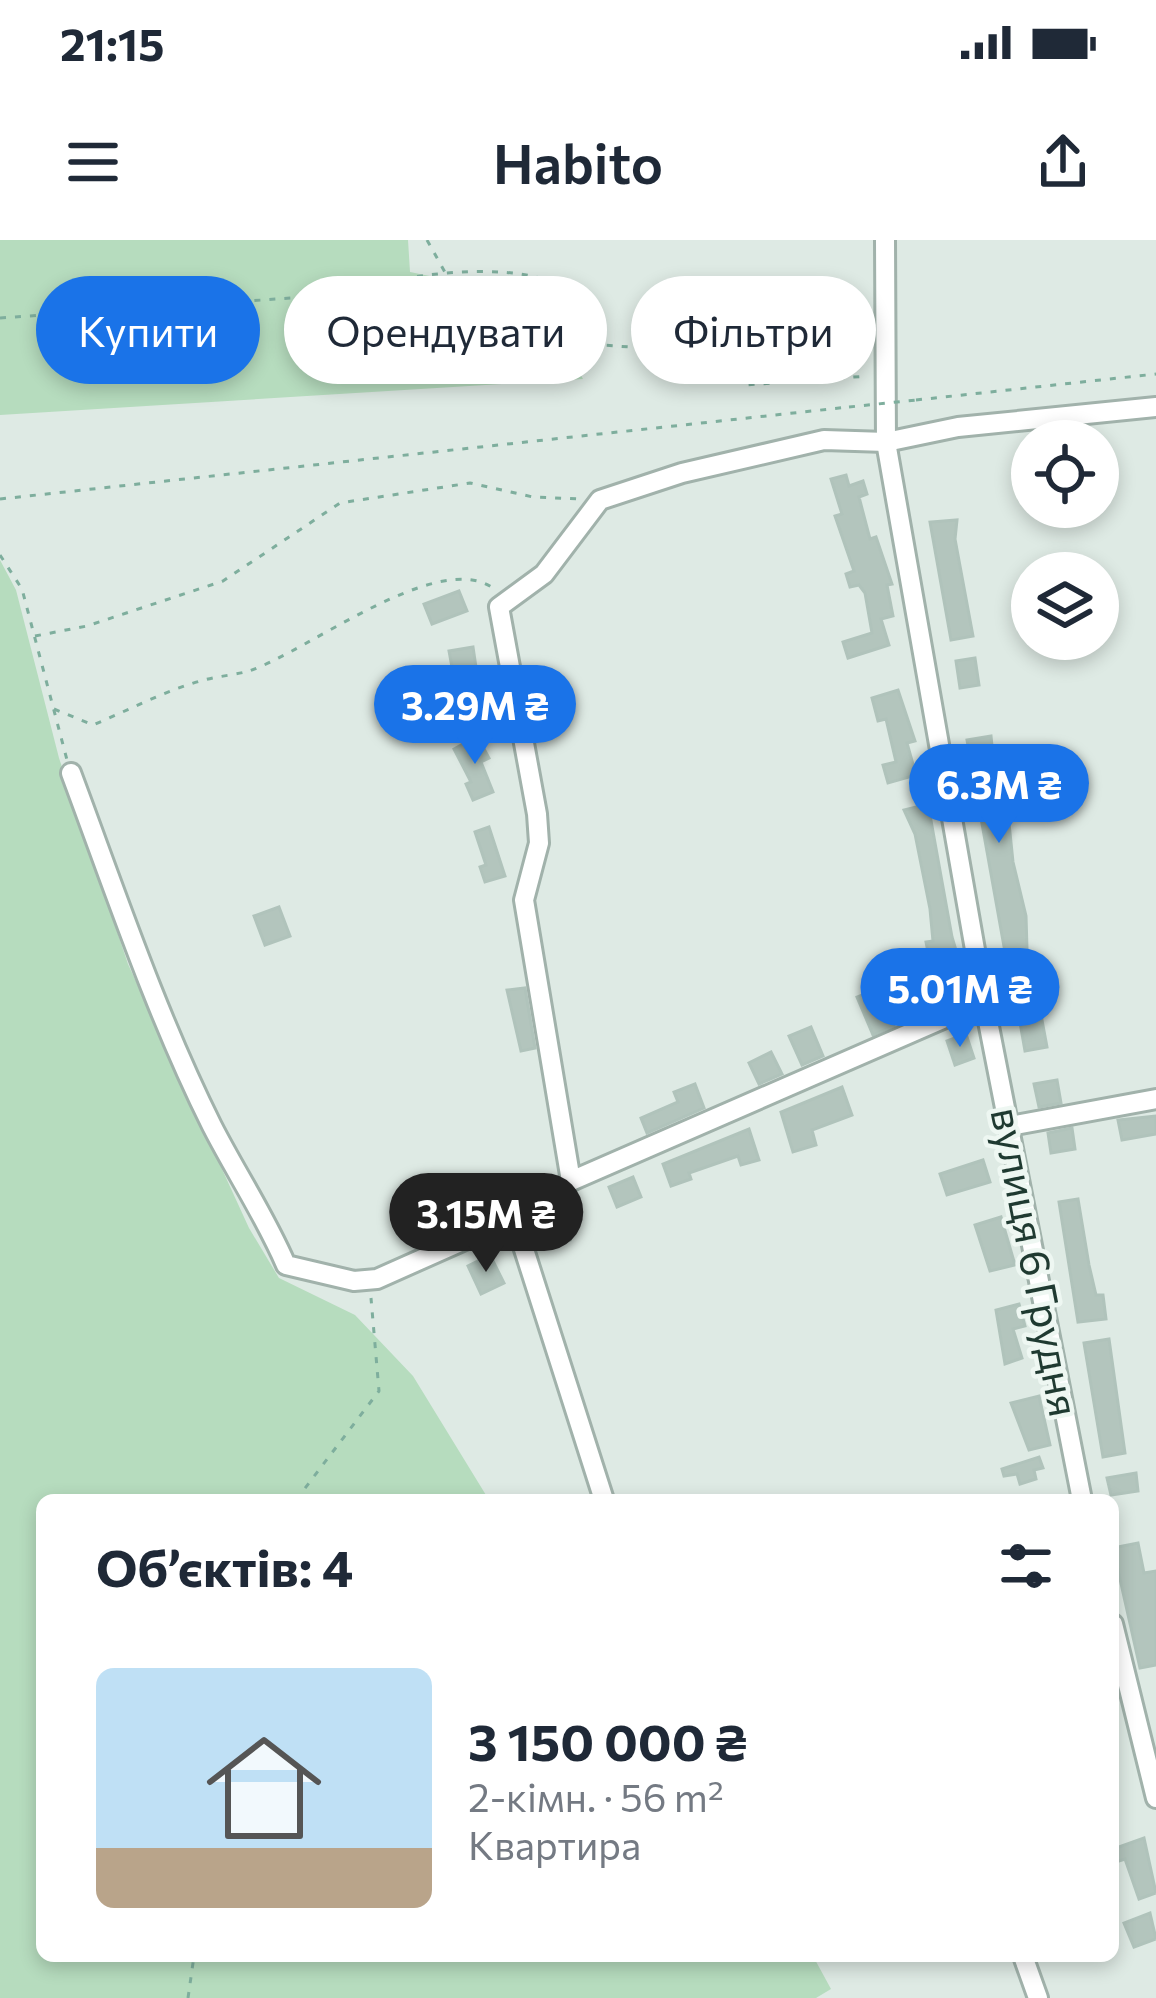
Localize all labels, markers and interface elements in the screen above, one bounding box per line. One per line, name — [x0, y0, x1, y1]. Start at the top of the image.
text: 21:15 — [60, 15, 164, 70]
icon: menu — [60, 129, 126, 195]
text: Habito — [493, 129, 663, 195]
icon: share — [1030, 129, 1096, 195]
chip: Купити — [36, 276, 260, 384]
chip: Орендувати — [284, 276, 607, 384]
chip: Фільтри — [631, 276, 876, 384]
map controls — [1011, 420, 1119, 660]
button: locate — [1011, 420, 1119, 528]
button: layers — [1011, 552, 1119, 660]
pin: 3.29M ₴ — [364, 665, 586, 767]
text: 3.29M ₴ — [401, 680, 549, 728]
pin: 6.3M ₴ — [901, 744, 1097, 846]
text: 6.3M ₴ — [936, 759, 1062, 807]
pin: 5.01M ₴ — [849, 948, 1071, 1050]
text: 5.01M ₴ — [887, 963, 1033, 1011]
street label: вулиця 6 Грудня — [981, 1102, 1092, 1421]
pin: 3.15M ₴ — [375, 1173, 597, 1275]
text: 3.15M ₴ — [416, 1188, 556, 1236]
icon: filters — [993, 1533, 1059, 1599]
text: Об’єктів: 4 — [96, 1535, 353, 1598]
text: 3 150 000 ₴ — [468, 1709, 747, 1772]
icon: home — [192, 1716, 336, 1860]
text: 2-кімн. · 56 m² — [468, 1772, 724, 1820]
text: Квартира — [468, 1820, 641, 1868]

